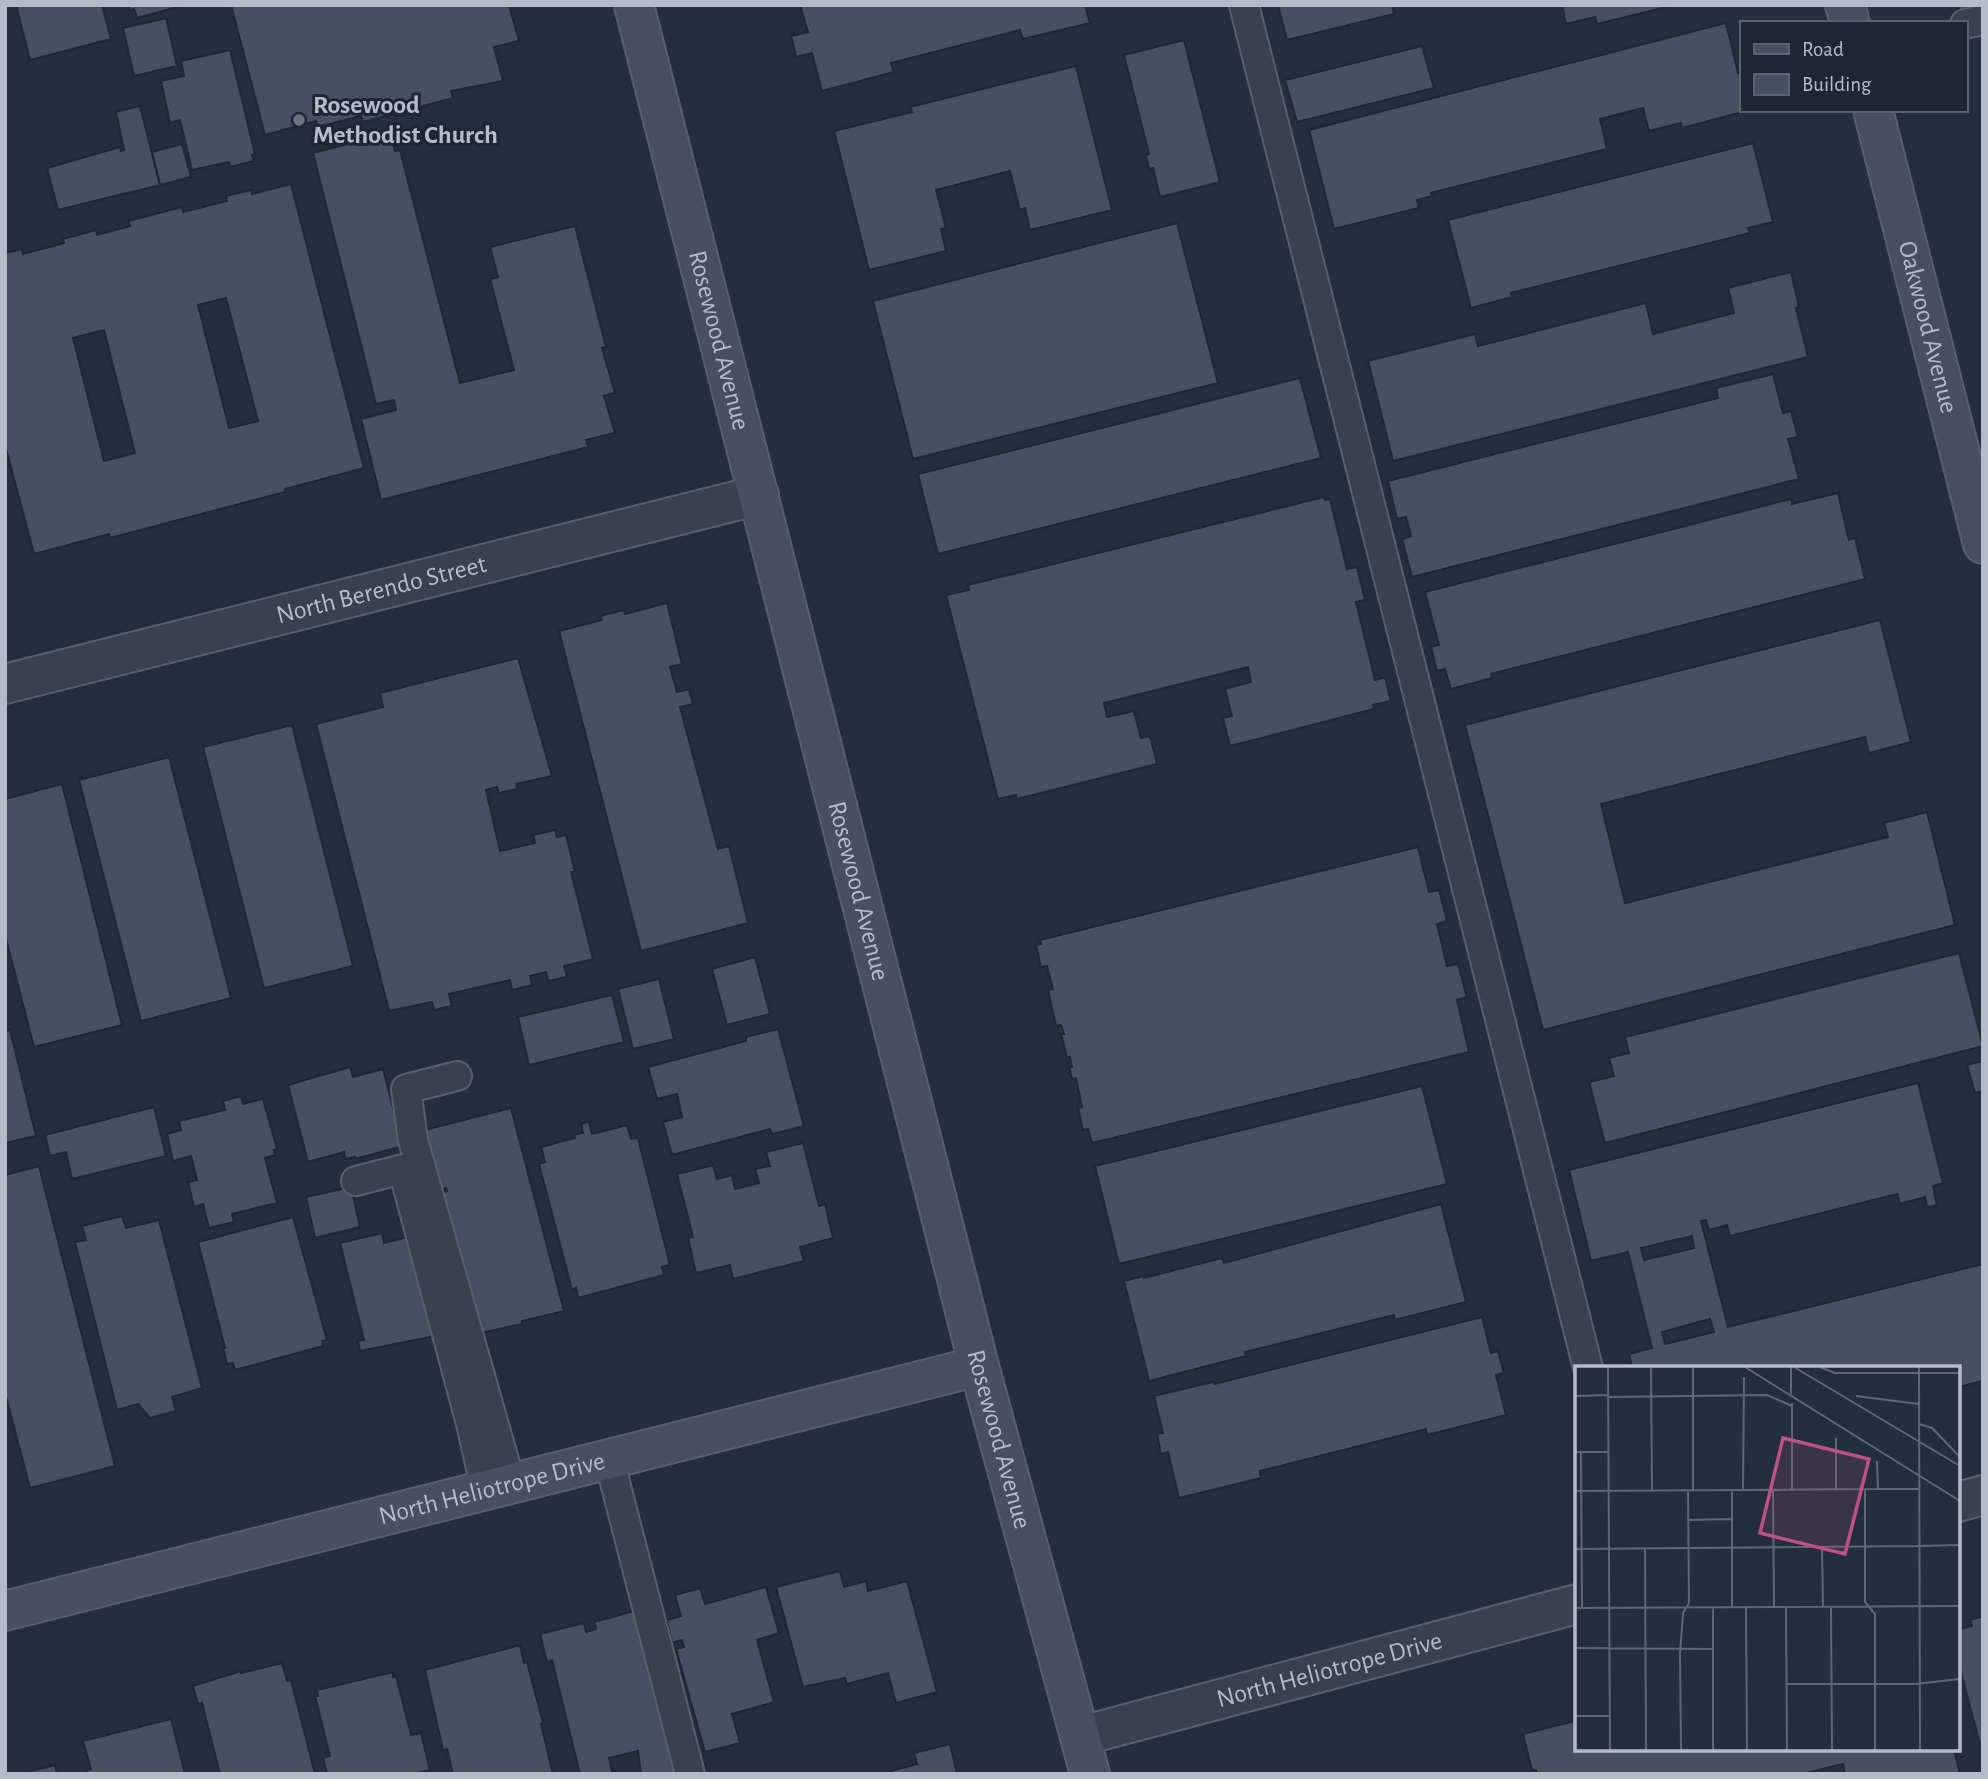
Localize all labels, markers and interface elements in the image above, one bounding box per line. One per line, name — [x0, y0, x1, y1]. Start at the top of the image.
legend — [1740, 21, 1967, 112]
text: Road — [1802, 39, 1844, 60]
text: Building — [1802, 74, 1872, 95]
place label: Rosewood Methodist Church — [313, 92, 498, 148]
marker: Rosewood Methodist Church — [291, 112, 307, 128]
street label: Oakwood Avenue — [1894, 238, 1962, 416]
street label: Rosewood Avenue — [684, 248, 754, 433]
street label: North Berendo Street — [274, 551, 489, 628]
street label: Rosewood Avenue — [823, 798, 894, 983]
street label: Rosewood Avenue — [962, 1347, 1036, 1532]
inset map — [1575, 1366, 1960, 1751]
street label: North Heliotrope Drive — [376, 1448, 608, 1529]
street label: North Heliotrope Drive — [1214, 1627, 1445, 1712]

